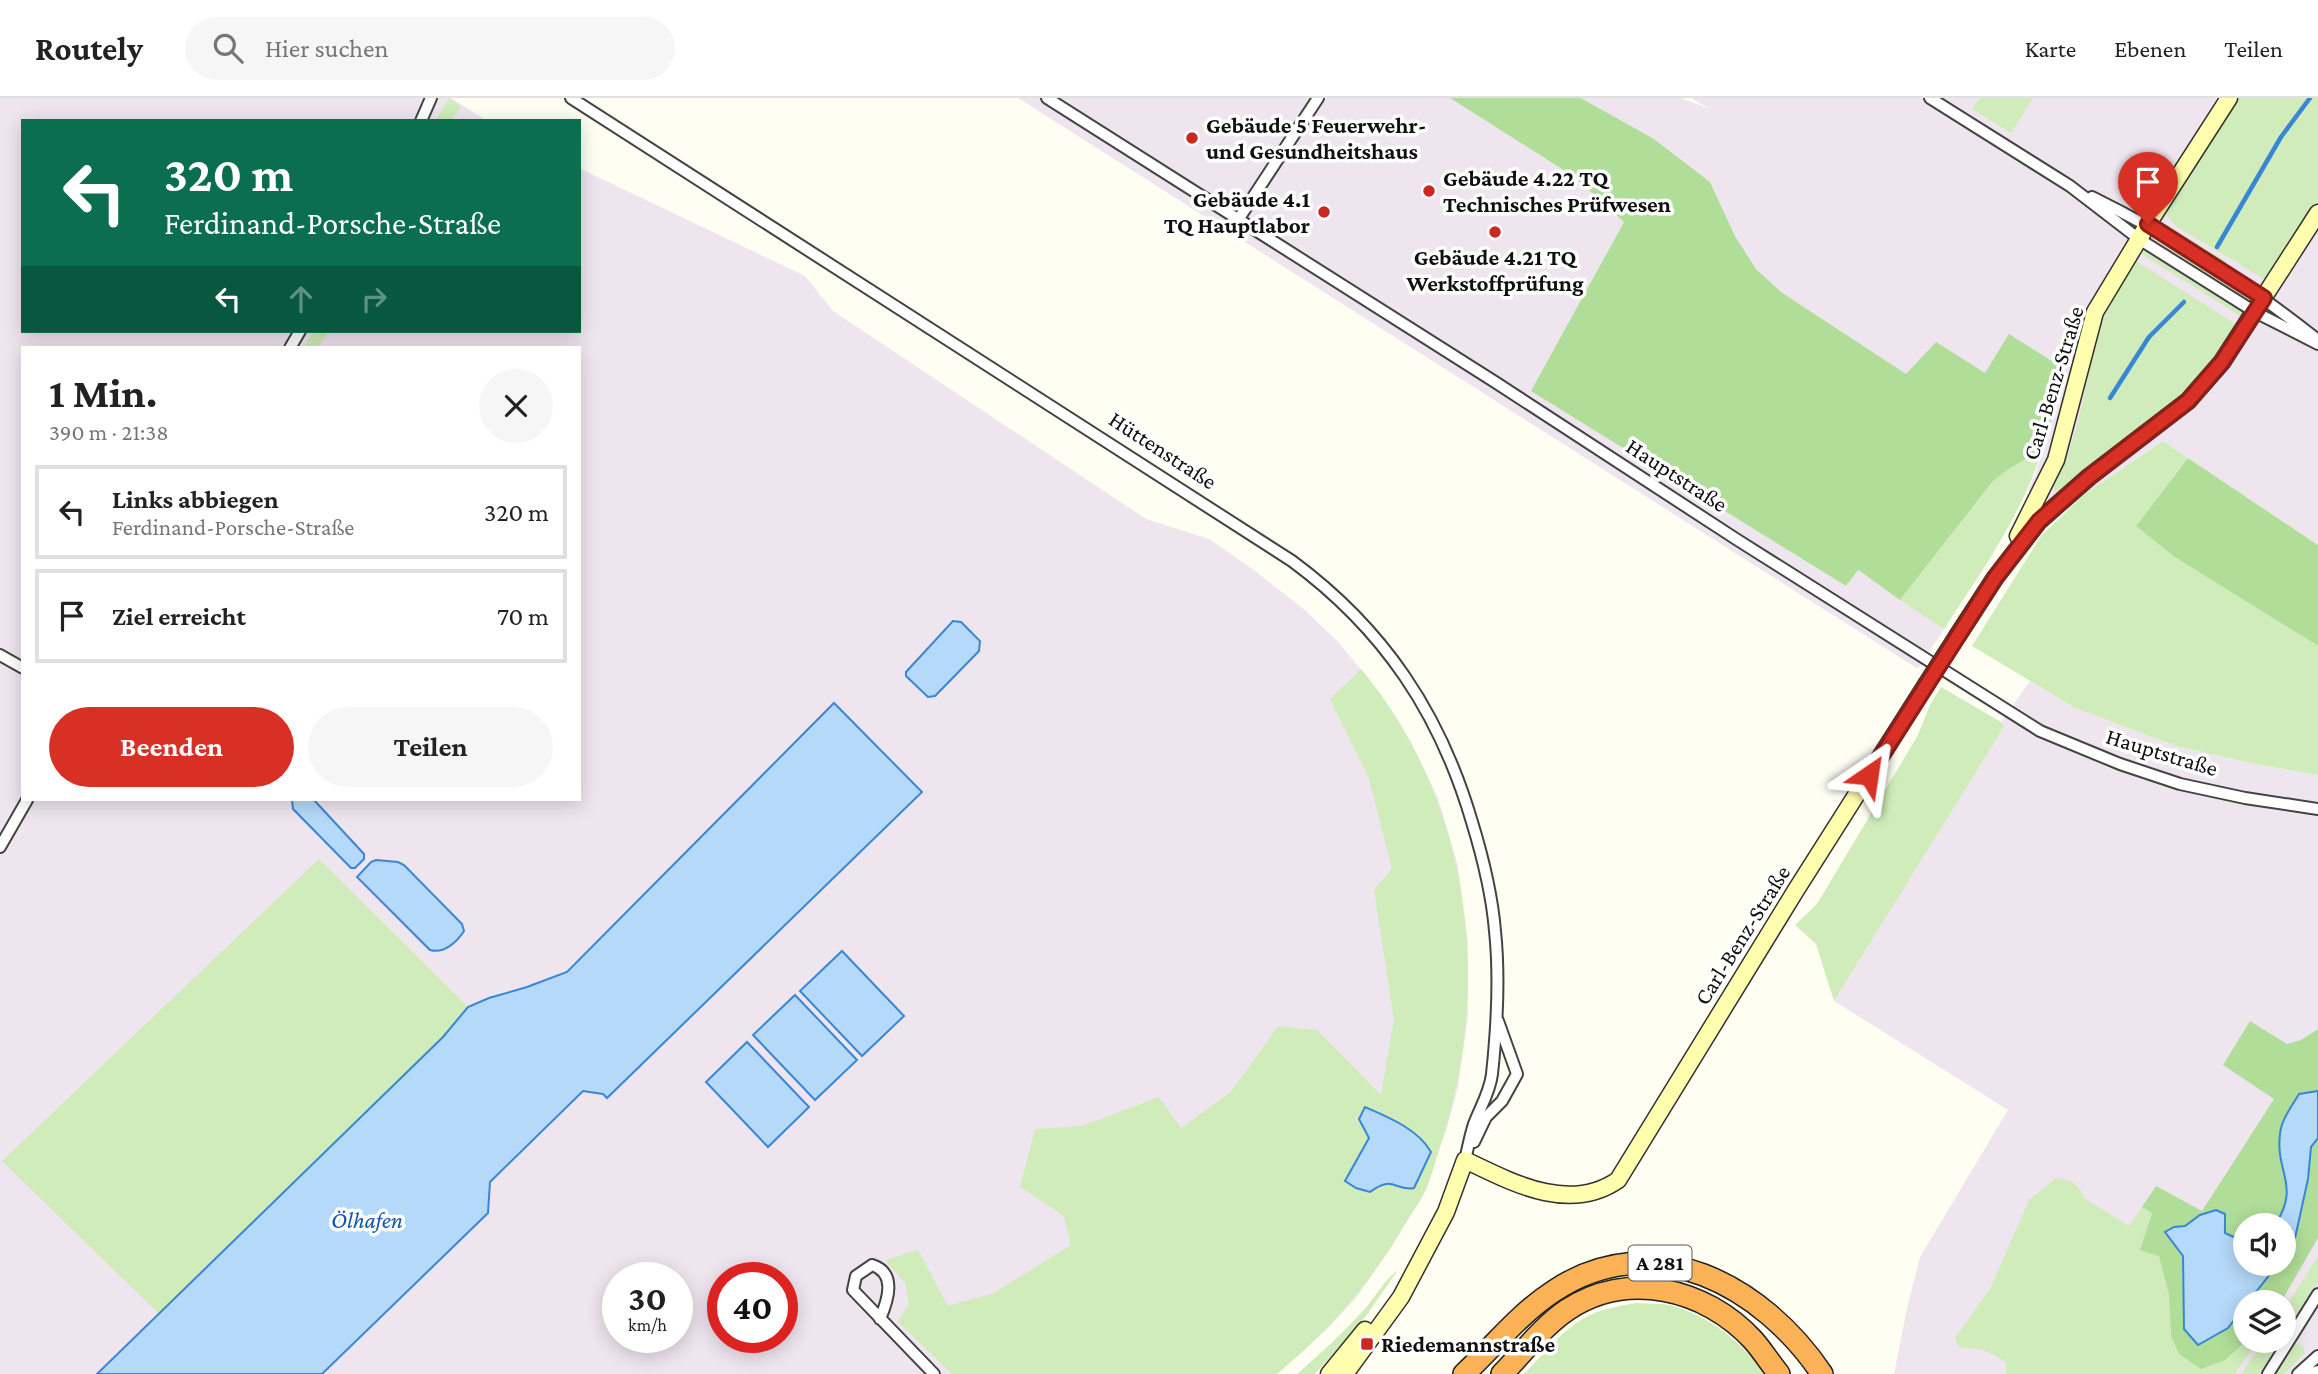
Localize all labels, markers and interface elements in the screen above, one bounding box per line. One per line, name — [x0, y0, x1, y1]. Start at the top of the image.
search box — [185, 17, 675, 80]
icon: search — [209, 29, 247, 67]
text: Routely — [35, 30, 143, 67]
text: Hier suchen — [265, 34, 388, 63]
text: Karte — [2025, 35, 2076, 62]
text: Ebenen — [2114, 35, 2186, 62]
text: Teilen — [2224, 35, 2283, 62]
place label: Gebäude 5 Feuerwehr- und Gesundheitshaus — [1206, 112, 1427, 164]
marker: Gebäude 5 Feuerwehr- und Gesundheitshaus — [1184, 130, 1200, 146]
icon: left — [49, 147, 140, 238]
text: 320 m — [164, 147, 293, 202]
pin — [2118, 152, 2178, 224]
icon: arrive — [2129, 163, 2167, 201]
place label: Gebäude 4.22 TQ Technisches Prüfwesen — [1443, 165, 1671, 217]
marker: Gebäude 4.22 TQ Technisches Prüfwesen — [1421, 183, 1437, 199]
place label: Gebäude 4.1 TQ Hauptlabor — [1164, 186, 1310, 238]
marker: Gebäude 4.1 TQ Hauptlabor — [1316, 204, 1332, 220]
text: Ferdinand-Porsche-Straße — [164, 205, 501, 241]
marker: Gebäude 4.21 TQ Werkstoffprüfung — [1487, 224, 1503, 240]
place label: Gebäude 4.21 TQ Werkstoffprüfung — [1405, 244, 1584, 296]
icon: left — [209, 280, 247, 318]
icon: ahead — [282, 280, 320, 318]
icon: right — [355, 280, 393, 318]
street label: Carl-Benz-Straße — [2017, 303, 2089, 463]
text: 1 Min. — [49, 369, 157, 416]
button: close — [479, 369, 553, 443]
street label: Hüttenstraße — [1104, 406, 1222, 494]
text: 390 m · 21:38 — [49, 419, 169, 445]
street label: Hauptstraße — [1622, 433, 1732, 517]
text: Links abbiegen — [112, 485, 279, 514]
icon: left — [53, 493, 91, 531]
text: 320 m — [484, 498, 549, 527]
text: Ferdinand-Porsche-Straße — [112, 514, 354, 540]
icon: arrive — [53, 597, 91, 635]
text: Ziel erreicht — [112, 602, 246, 631]
text: 70 m — [497, 602, 549, 631]
button: Beenden — [49, 707, 294, 787]
button: Teilen — [308, 707, 553, 787]
street label: Hauptstraße — [2103, 723, 2221, 781]
position arrow — [1832, 738, 1906, 812]
street label: Carl-Benz-Straße — [1689, 861, 1795, 1009]
water label: Ölhafen — [331, 1206, 403, 1233]
map controls — [2233, 1213, 2296, 1353]
button: sound — [2233, 1213, 2296, 1276]
road number: A 281 — [1628, 1246, 1692, 1280]
speed limit sign: 40 — [707, 1262, 798, 1353]
text: 30 — [628, 1279, 667, 1318]
button: layers — [2233, 1290, 2296, 1353]
text: km/h — [628, 1315, 667, 1335]
place label: Riedemannstraße — [1381, 1331, 1555, 1357]
marker: Riedemannstraße — [1359, 1336, 1375, 1352]

